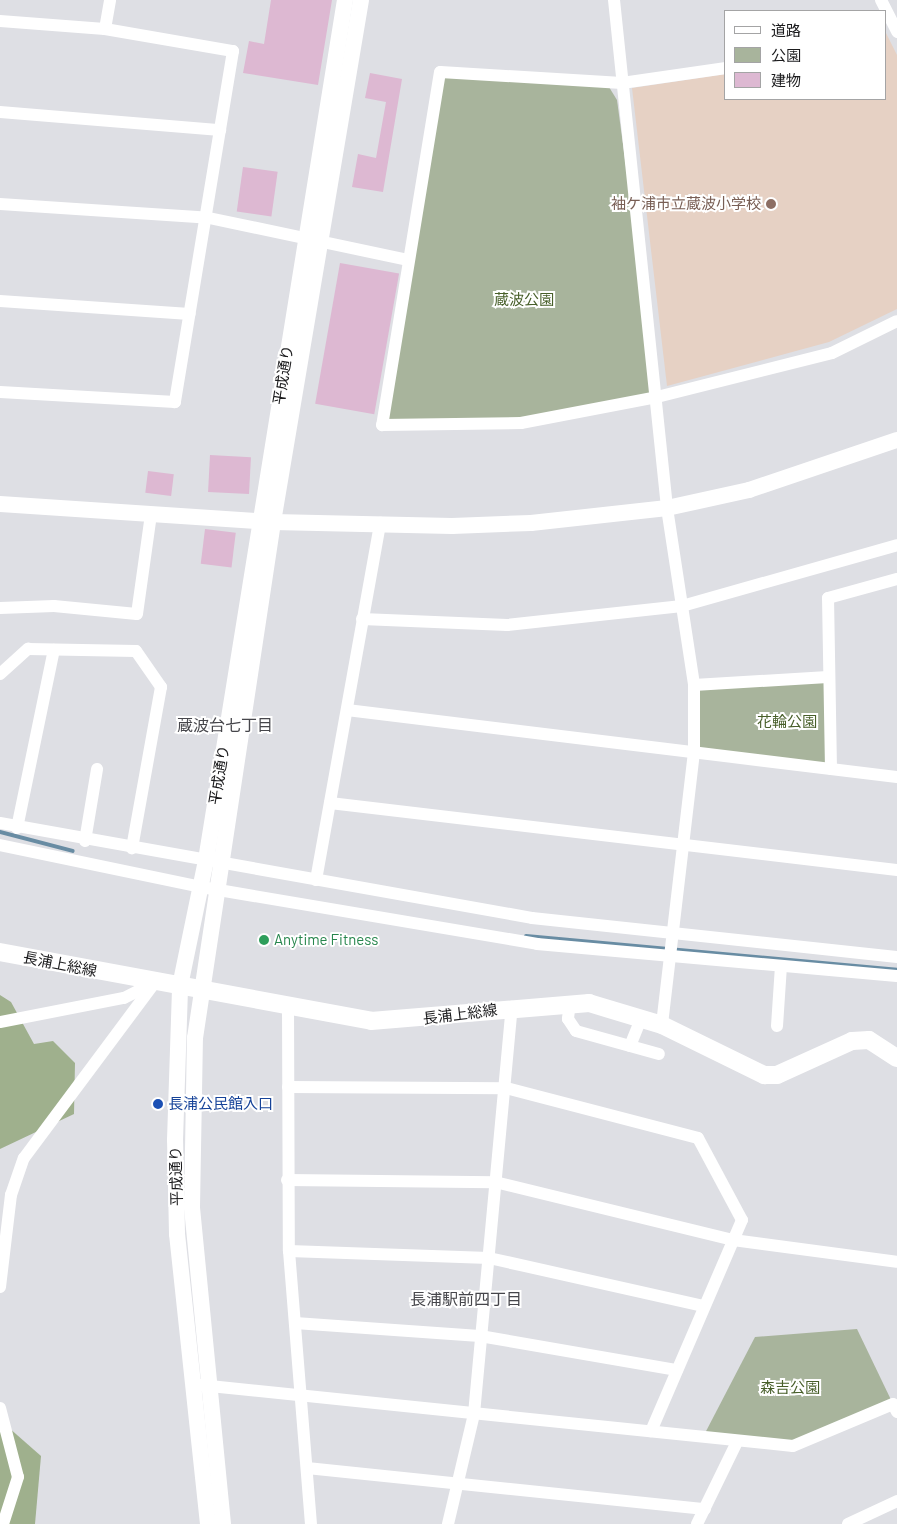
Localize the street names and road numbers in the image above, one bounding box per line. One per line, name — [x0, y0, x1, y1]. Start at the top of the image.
street label: 平成通り — [269, 344, 297, 406]
street label: 平成通り — [205, 744, 233, 806]
street label: 長浦上総線 — [21, 948, 99, 980]
street label: 長浦上総線 — [422, 1000, 498, 1028]
street label: 平成通り — [166, 1146, 186, 1206]

